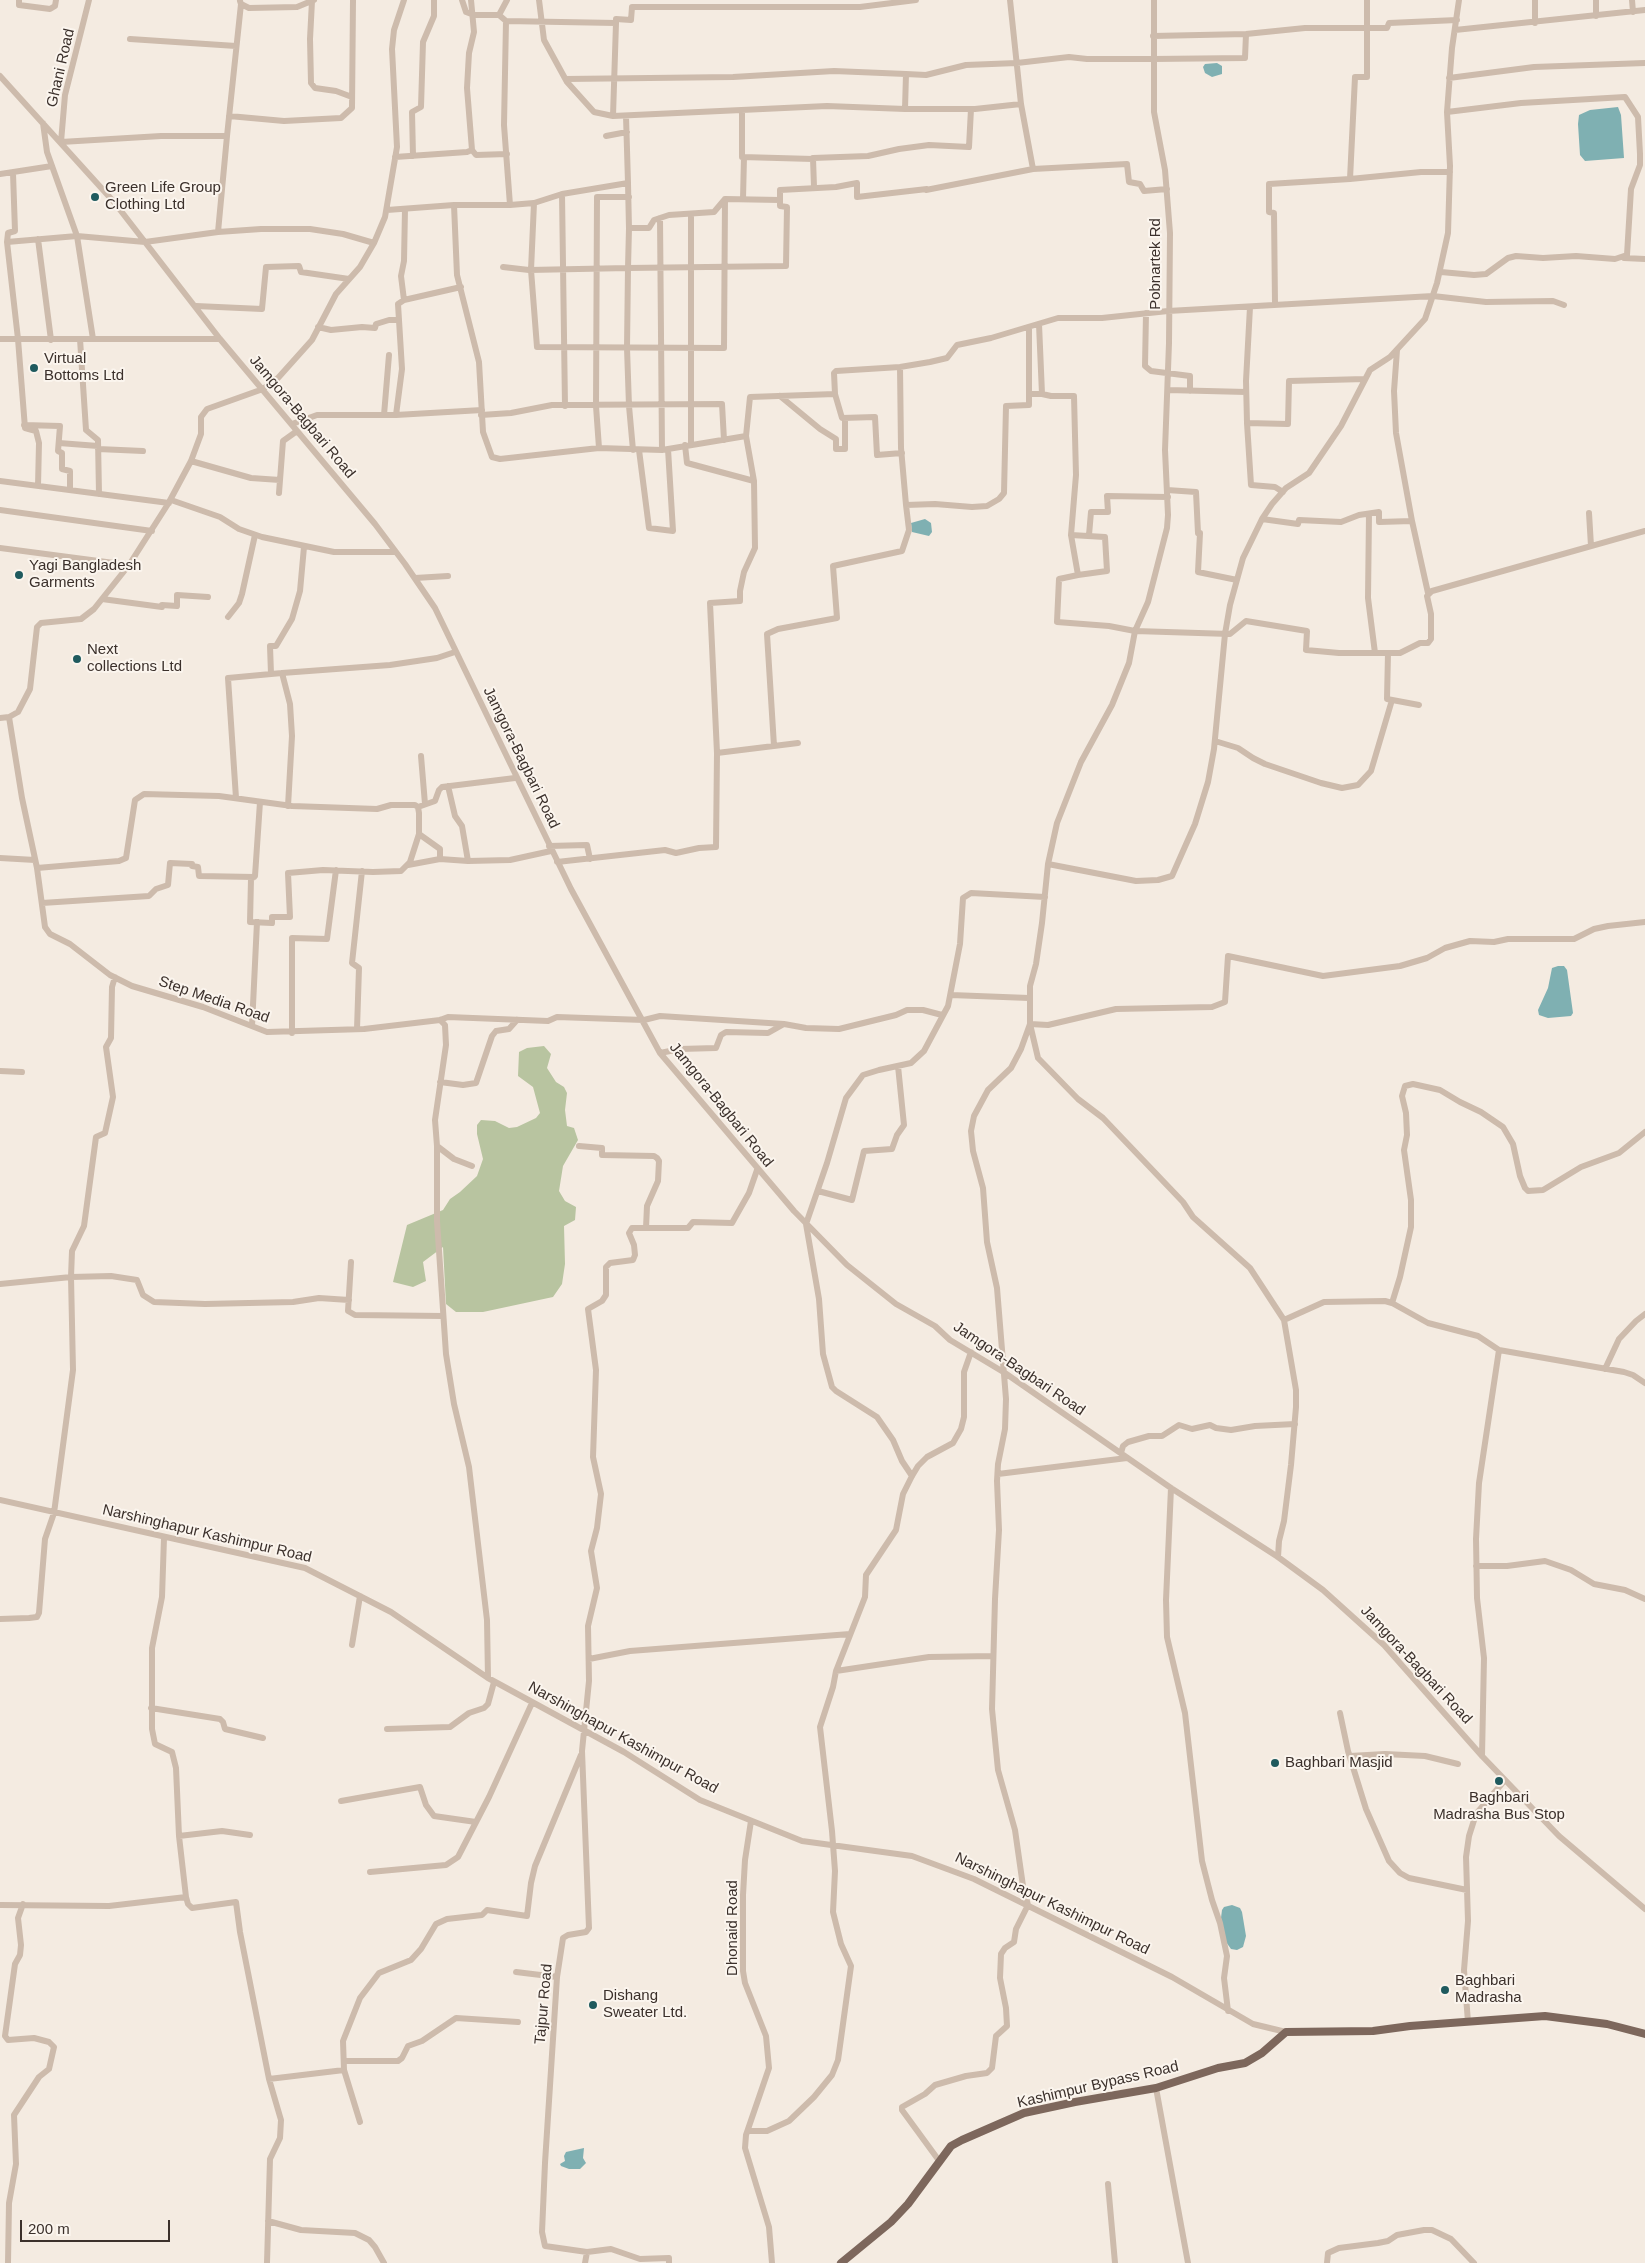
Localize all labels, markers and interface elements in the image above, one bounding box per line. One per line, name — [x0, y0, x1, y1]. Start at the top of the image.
street label: Ghani Road — [43, 27, 79, 109]
place label: Green Life Group Clothing Ltd — [105, 179, 221, 214]
marker: Green Life Group Clothing Ltd — [89, 191, 101, 203]
street label: Pobnartek Rd — [1147, 218, 1165, 310]
place label: Virtual Bottoms Ltd — [44, 350, 124, 385]
street label: Jamgora-Bagbari Road — [245, 352, 359, 482]
marker: Virtual Bottoms Ltd — [28, 362, 40, 374]
place label: Yagi Bangladesh Garments — [29, 557, 141, 592]
marker: Yagi Bangladesh Garments — [13, 569, 25, 581]
place label: Next collections Ltd — [87, 641, 182, 676]
marker: Next collections Ltd — [71, 653, 83, 665]
street label: Jamgora-Bagbari Road — [479, 684, 563, 832]
street label: Step Media Road — [156, 973, 272, 1027]
street label: Jamgora-Bagbari Road — [665, 1039, 777, 1171]
street label: Jamgora-Bagbari Road — [950, 1318, 1088, 1420]
street label: Narshinghapur Kashimpur Road — [101, 1501, 313, 1567]
street label: Jamgora-Bagbari Road — [1357, 1602, 1475, 1728]
street label: Narshinghapur Kashimpur Road — [525, 1678, 721, 1798]
place label: Baghbari Masjid — [1285, 1754, 1393, 1772]
marker: Baghbari Masjid — [1269, 1757, 1281, 1769]
marker: Baghbari Madrasha Bus Stop — [1493, 1775, 1505, 1787]
place label: Baghbari Madrasha Bus Stop — [1433, 1789, 1565, 1824]
street label: Narshinghapur Kashimpur Road — [952, 1849, 1152, 1959]
street label: Dhonaid Road — [724, 1880, 742, 1976]
street label: Tajpur Road — [532, 1963, 556, 2045]
place label: Baghbari Madrasha — [1455, 1972, 1522, 2007]
marker: Baghbari Madrasha — [1439, 1984, 1451, 1996]
place label: Dishang Sweater Ltd. — [603, 1987, 687, 2022]
marker: Dishang Sweater Ltd. — [587, 1999, 599, 2011]
street label: Kashimpur Bypass Road — [1016, 2058, 1180, 2112]
scale bar — [22, 2210, 172, 2242]
text: 200 m — [28, 2220, 70, 2237]

